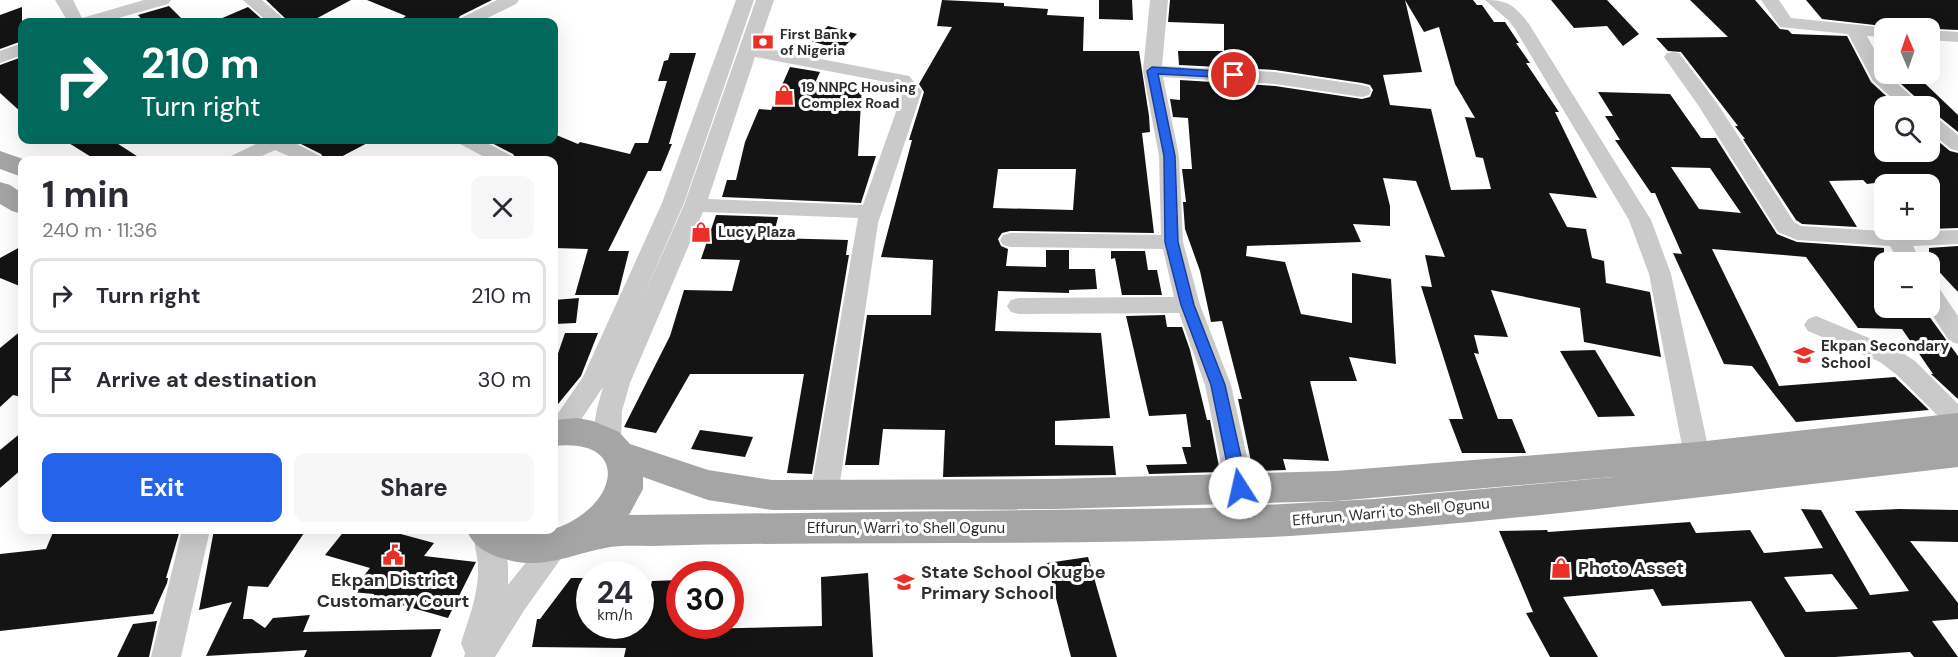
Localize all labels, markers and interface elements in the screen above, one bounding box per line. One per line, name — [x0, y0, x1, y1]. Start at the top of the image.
north arrow — [1874, 18, 1940, 84]
map controls — [1874, 18, 1940, 318]
place label: First Bank of Nigeria — [780, 25, 848, 59]
bank icon: First Bank of Nigeria — [751, 30, 775, 54]
text: 210 m — [141, 36, 259, 91]
icon: right — [42, 42, 120, 120]
pin — [1208, 49, 1259, 100]
icon: arrive — [1217, 58, 1250, 91]
place label: 19 NNPC Housing Complex Road — [801, 78, 916, 112]
shop icon: 19 NNPC Housing Complex Road — [772, 83, 796, 107]
text: Turn right — [141, 89, 261, 124]
button: search — [1874, 96, 1940, 162]
text: 1 min — [42, 171, 130, 218]
button: + — [1874, 174, 1940, 240]
button: close — [471, 176, 534, 239]
text: 240 m · 11:36 — [42, 217, 158, 243]
shop icon: Lucy Plaza — [689, 220, 713, 244]
place label: Lucy Plaza — [718, 222, 795, 242]
button: − — [1874, 252, 1940, 318]
icon: right — [45, 279, 78, 312]
text: Turn right — [96, 281, 201, 310]
text: 210 m — [471, 281, 531, 310]
place label: Ekpan Secondary School — [1821, 336, 1949, 373]
school or university icon: Ekpan Secondary School — [1792, 343, 1816, 367]
icon: arrive — [45, 363, 78, 396]
text: Arrive at destination — [96, 365, 317, 394]
text: 30 m — [477, 365, 531, 394]
button: Exit — [42, 453, 282, 522]
button: Share — [294, 453, 534, 522]
position arrow — [1208, 456, 1272, 520]
street label: Effurun, Warri to Shell Ogunu — [1291, 493, 1491, 531]
street label: Effurun, Warri to Shell Ogunu — [807, 518, 1005, 538]
public building icon: Ekpan District Customary Court — [381, 543, 405, 567]
shop icon: Photo Asset — [1549, 556, 1573, 580]
place label: Photo Asset — [1578, 556, 1684, 580]
place label: State School Okugbe Primary School — [921, 560, 1106, 605]
speed limit sign: 30 — [666, 561, 744, 639]
place label: Ekpan District Customary Court — [317, 568, 469, 613]
school or university icon: State School Okugbe Primary School — [892, 570, 916, 594]
text: 24 — [597, 573, 633, 612]
text: km/h — [597, 605, 633, 625]

